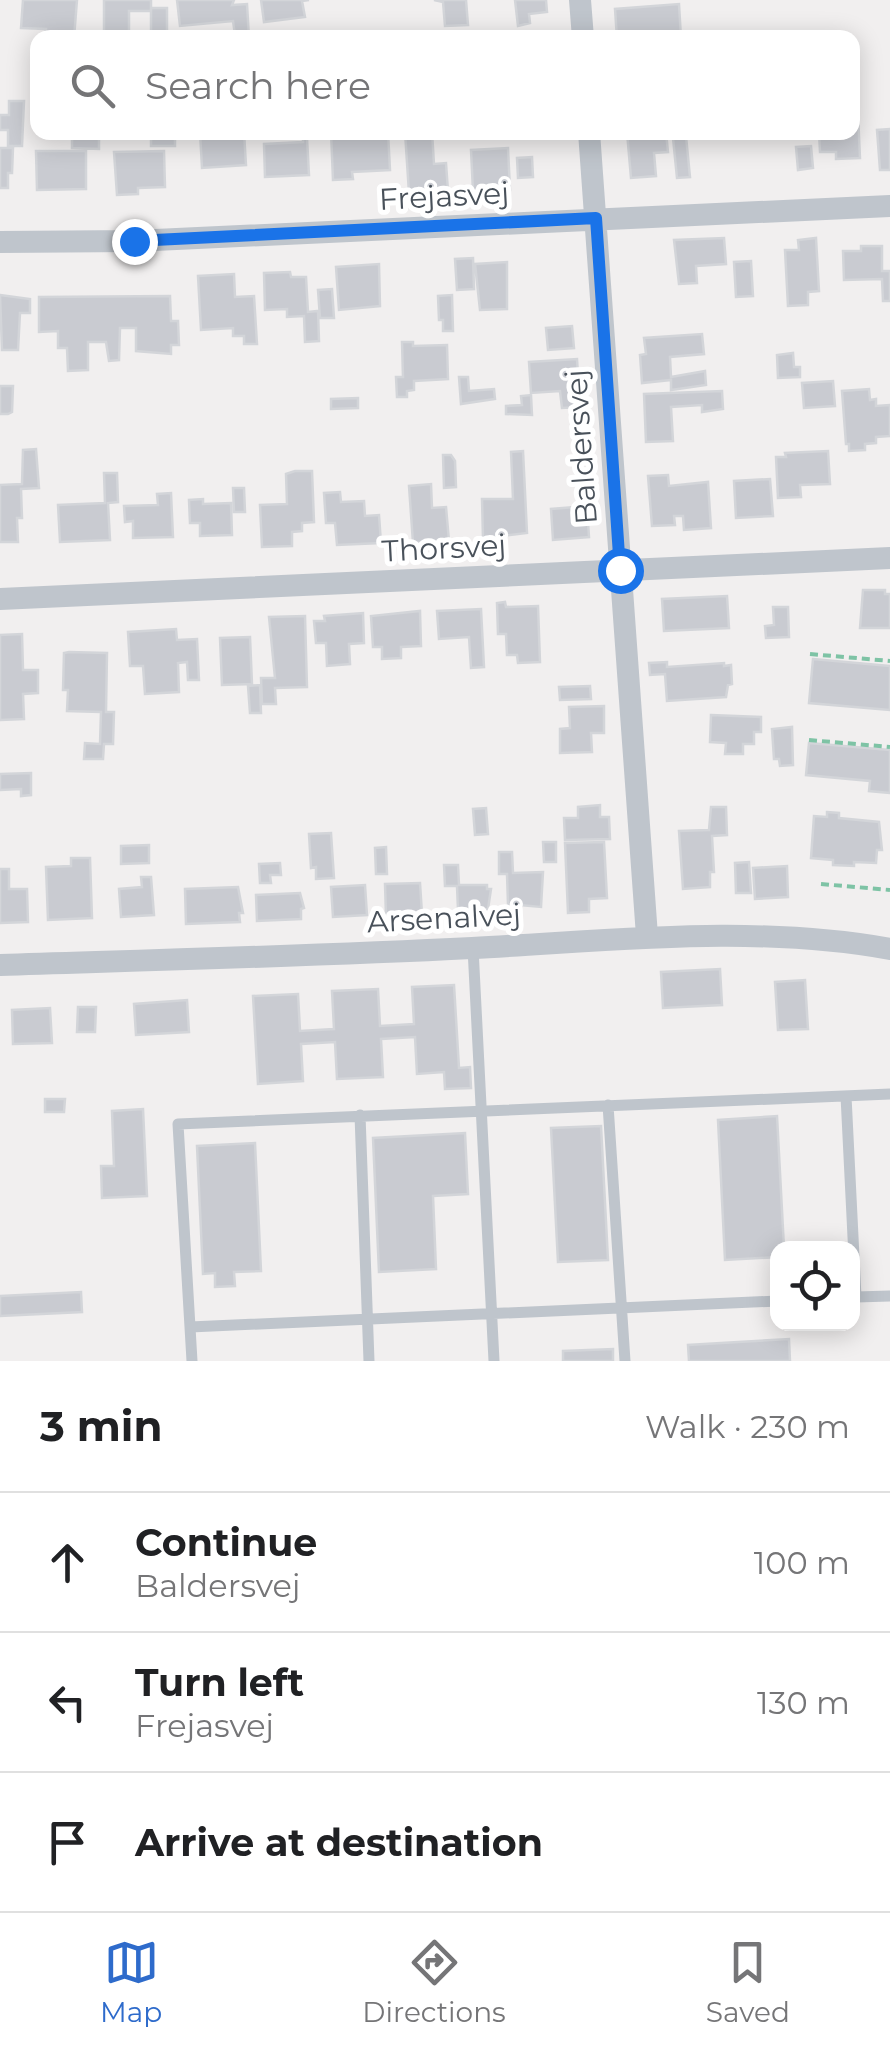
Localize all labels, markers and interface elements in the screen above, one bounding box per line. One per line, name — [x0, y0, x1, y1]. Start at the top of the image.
search box — [30, 30, 860, 140]
icon: search — [65, 58, 120, 113]
text: Search here — [145, 62, 371, 109]
street label: Frejasvej — [378, 174, 510, 218]
route end — [112, 219, 158, 265]
street label: Baldersvej — [557, 368, 605, 526]
street label: Thorsvej — [381, 526, 507, 570]
route start — [598, 548, 644, 594]
street label: Arsenalvej — [366, 895, 522, 941]
map controls — [770, 1241, 860, 1331]
button: locate — [770, 1241, 860, 1331]
text: 3 min — [40, 1400, 162, 1452]
text: Walk · 230 m — [645, 1407, 850, 1446]
text: Continue — [135, 1519, 317, 1566]
icon: ahead — [40, 1535, 95, 1590]
text: 100 m — [754, 1543, 850, 1582]
text: Baldersvej — [135, 1566, 300, 1605]
text: Turn left — [135, 1659, 304, 1706]
icon: left — [40, 1675, 95, 1730]
text: 130 m — [757, 1683, 850, 1722]
text: Frejasvej — [135, 1706, 274, 1745]
icon: arrive — [40, 1815, 95, 1870]
text: Arrive at destination — [135, 1819, 543, 1866]
tab: Map — [100, 1935, 162, 2029]
tab: Directions — [362, 1935, 506, 2029]
tab: Saved — [706, 1935, 790, 2029]

